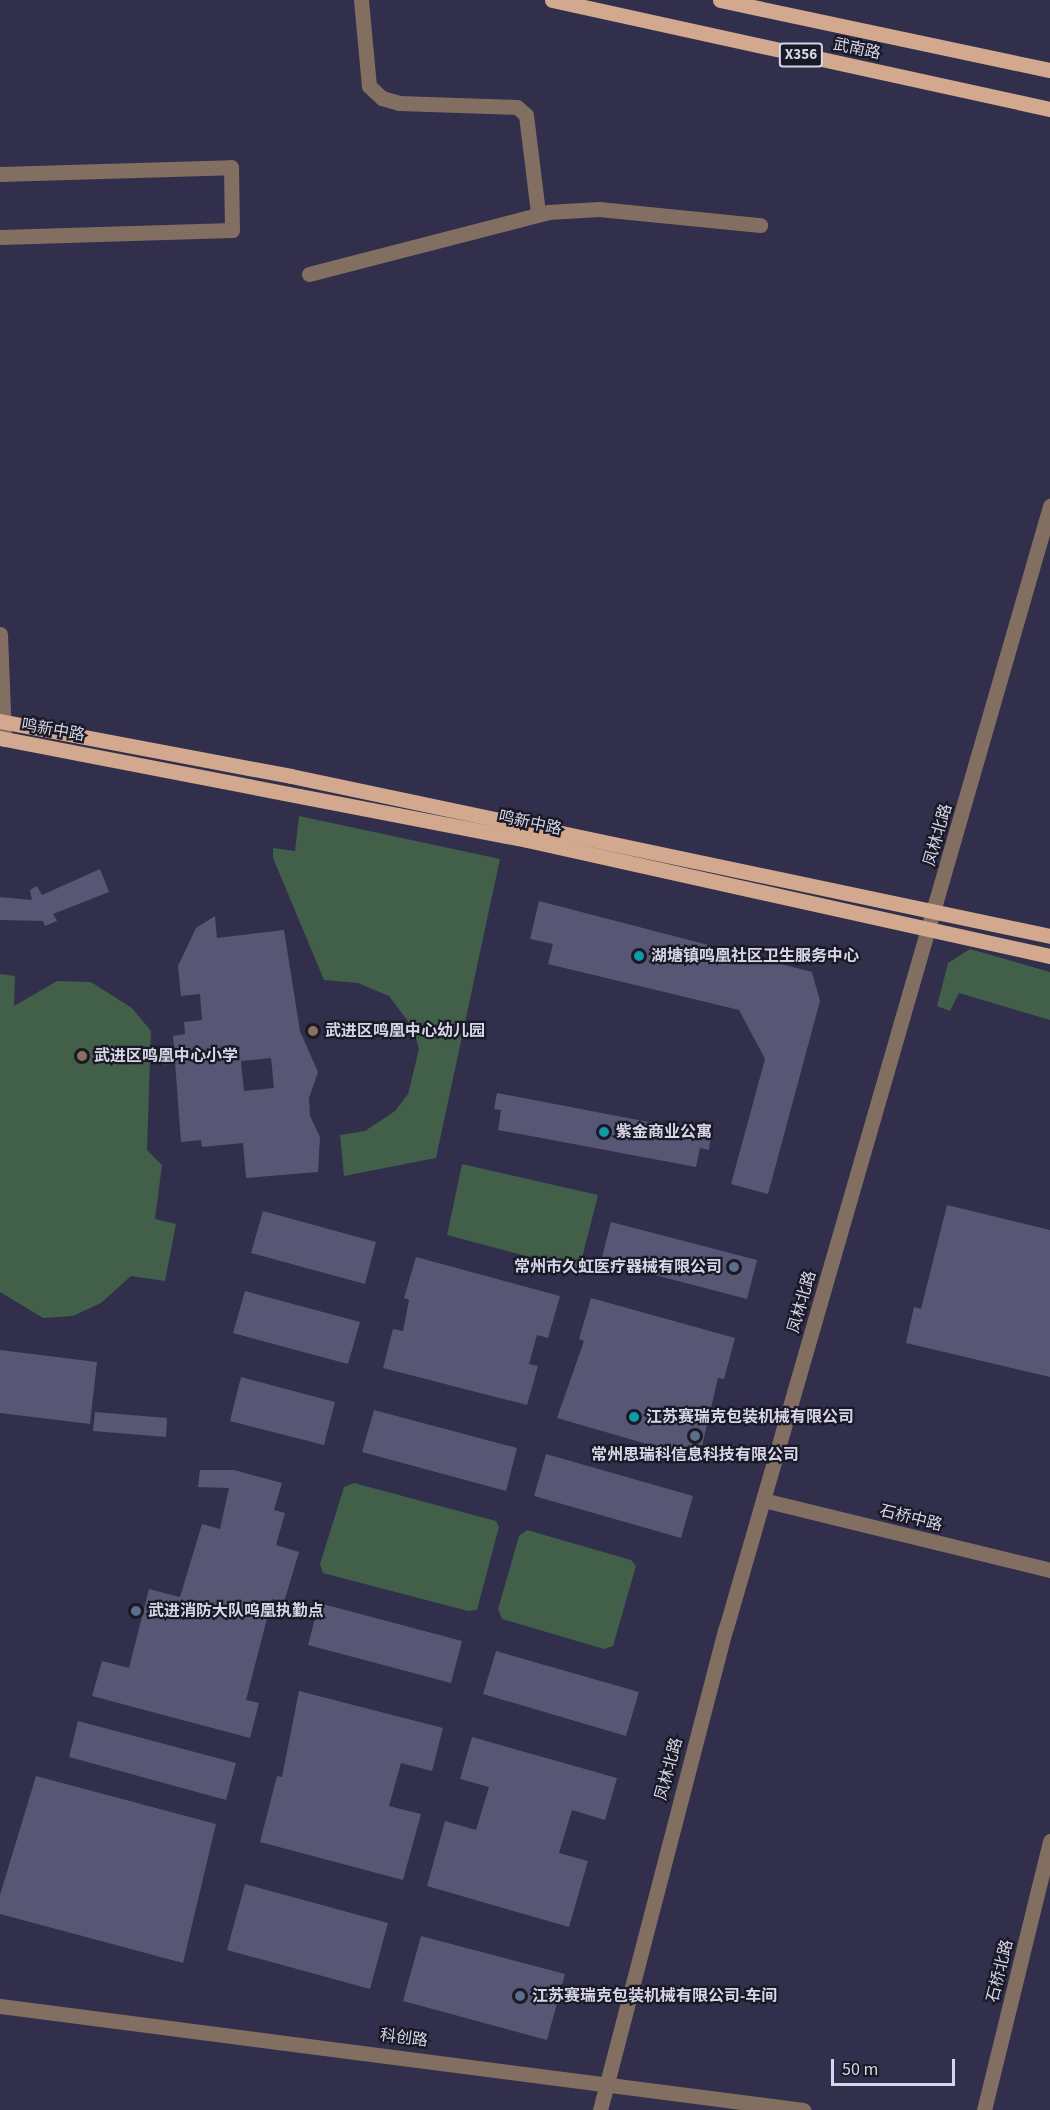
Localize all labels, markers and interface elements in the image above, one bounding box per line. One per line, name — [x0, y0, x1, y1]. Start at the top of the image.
street label: 武南路 — [832, 35, 882, 63]
road number: X356 — [778, 43, 824, 67]
street label: 鸣新中路 — [20, 715, 86, 745]
street label: 凤林北路 — [920, 802, 956, 868]
street label: 鸣新中路 — [497, 807, 563, 839]
place label: 湖塘镇鸣凰社区卫生服务中心 — [651, 946, 859, 966]
marker: 湖塘镇鸣凰社区卫生服务中心 — [632, 949, 646, 963]
place label: 武进区鸣凰中心幼儿园 — [325, 1021, 485, 1041]
marker: 武进区鸣凰中心幼儿园 — [306, 1024, 320, 1038]
place label: 武进区鸣凰中心小学 — [94, 1046, 238, 1066]
marker: 武进区鸣凰中心小学 — [75, 1049, 89, 1063]
place label: 紫金商业公寓 — [616, 1122, 712, 1142]
marker: 紫金商业公寓 — [597, 1125, 611, 1139]
place label: 常州市久虹医疗器械有限公司 — [514, 1257, 722, 1277]
marker: 常州市久虹医疗器械有限公司 — [727, 1260, 741, 1274]
street label: 凤林北路 — [784, 1269, 820, 1335]
place label: 江苏赛瑞克包装机械有限公司 — [646, 1407, 854, 1427]
marker: 江苏赛瑞克包装机械有限公司 — [627, 1410, 641, 1424]
marker: 常州思瑞科信息科技有限公司 — [688, 1429, 702, 1443]
place label: 常州思瑞科信息科技有限公司 — [591, 1445, 799, 1465]
street label: 石桥中路 — [878, 1501, 944, 1535]
place label: 武进消防大队呜凰执勤点 — [148, 1601, 324, 1621]
marker: 武进消防大队呜凰执勤点 — [129, 1604, 143, 1618]
street label: 凤林北路 — [651, 1736, 687, 1802]
street label: 石桥北路 — [983, 1938, 1017, 2004]
place label: 江苏赛瑞克包装机械有限公司-车间 — [532, 1986, 777, 2006]
marker: 江苏赛瑞克包装机械有限公司-车间 — [513, 1989, 527, 2003]
street label: 科创路 — [379, 2026, 429, 2050]
scale bar — [834, 2047, 958, 2085]
text: 50 m — [842, 2057, 878, 2082]

